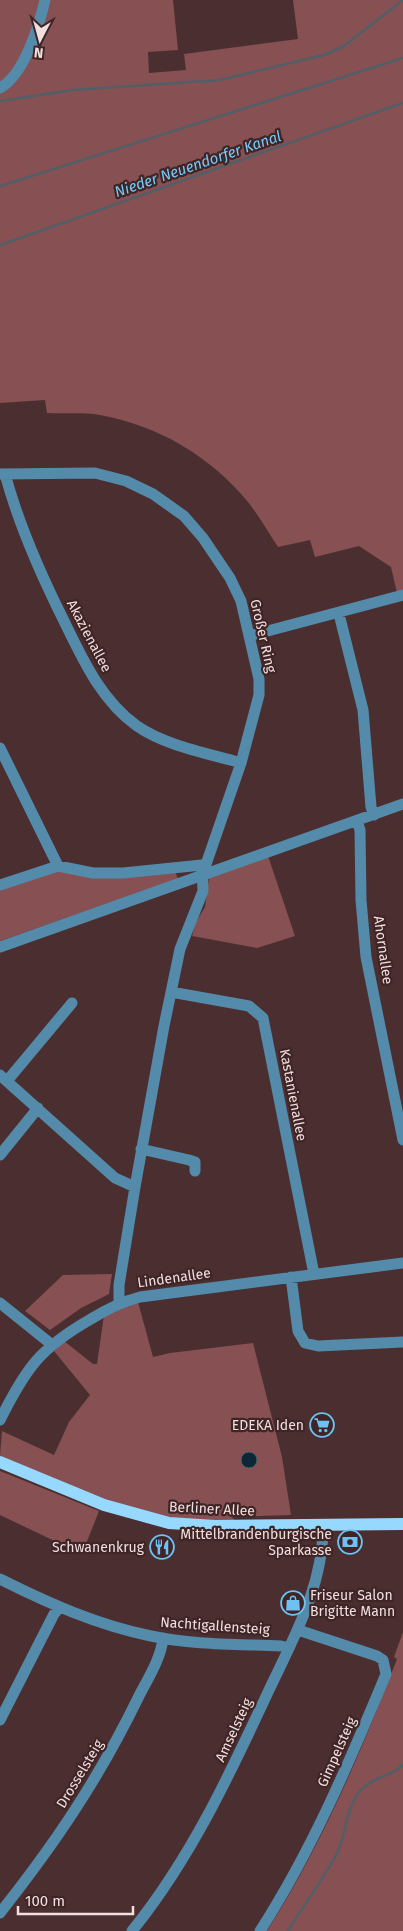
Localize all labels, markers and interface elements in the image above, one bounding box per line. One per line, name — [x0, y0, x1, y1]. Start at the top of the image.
north arrow — [15, 15, 65, 65]
text: N — [33, 43, 44, 61]
water label: Nieder Neuendorfer Kanal — [112, 127, 284, 201]
street label: Akazienallee — [63, 597, 115, 675]
street label: Großer Ring — [246, 598, 280, 675]
street label: Ahornallee — [370, 915, 396, 985]
street label: Kastanienallee — [276, 1047, 310, 1143]
street label: Lindenallee — [136, 1264, 212, 1292]
supermarket icon: EDEKA Iden — [309, 1412, 335, 1438]
place label: EDEKA Iden — [232, 1417, 304, 1434]
street label: Berliner Allee — [169, 1498, 255, 1520]
place label: Mittelbrandenburgische Sparkasse — [180, 1526, 332, 1559]
bank icon: Mittelbrandenburgische Sparkasse — [337, 1529, 363, 1555]
restaurant icon: Schwanenkrug — [149, 1534, 175, 1560]
place label: Schwanenkrug — [52, 1539, 145, 1556]
place label: Friseur Salon Brigitte Mann — [310, 1587, 395, 1620]
shop icon: Friseur Salon Brigitte Mann — [280, 1590, 306, 1616]
street label: Nachtigallensteig — [160, 1614, 271, 1638]
street label: Amselsteig — [212, 1695, 256, 1765]
street label: Gimpelsteig — [314, 1714, 360, 1790]
street label: Drosselsteig — [53, 1736, 108, 1811]
scale bar — [18, 1884, 132, 1916]
text: 100 m — [25, 1892, 65, 1910]

